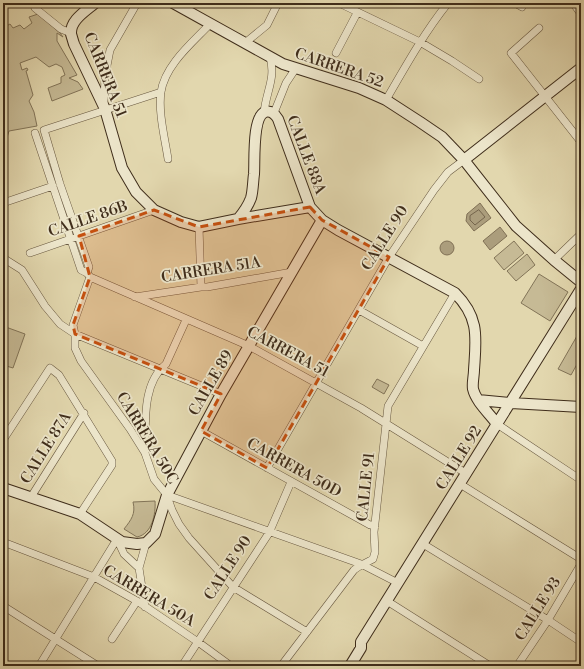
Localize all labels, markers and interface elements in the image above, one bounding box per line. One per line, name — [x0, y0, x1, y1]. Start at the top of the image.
street label: CARRERA 51 — [79, 30, 131, 121]
street label: CARRERA 52 — [292, 44, 386, 92]
street label: CALLE 88A — [282, 113, 330, 198]
street label: CALLE 86B — [46, 196, 130, 242]
street label: CALLE 90 — [358, 202, 413, 274]
street label: CARRERA 51A — [160, 253, 263, 287]
street label: CARRERA 51 — [244, 322, 333, 382]
street label: CALLE 89 — [185, 347, 237, 419]
street label: CARRERA 50C — [112, 388, 182, 488]
street label: CALLE 87A — [16, 408, 76, 487]
street label: CALLE 92 — [432, 422, 486, 494]
street label: CARRERA 50D — [243, 434, 345, 502]
street label: CALLE 91 — [353, 451, 379, 523]
street label: CALLE 90 — [200, 532, 256, 604]
street label: CARRERA 50A — [99, 561, 199, 631]
street label: CALLE 93 — [511, 574, 565, 644]

